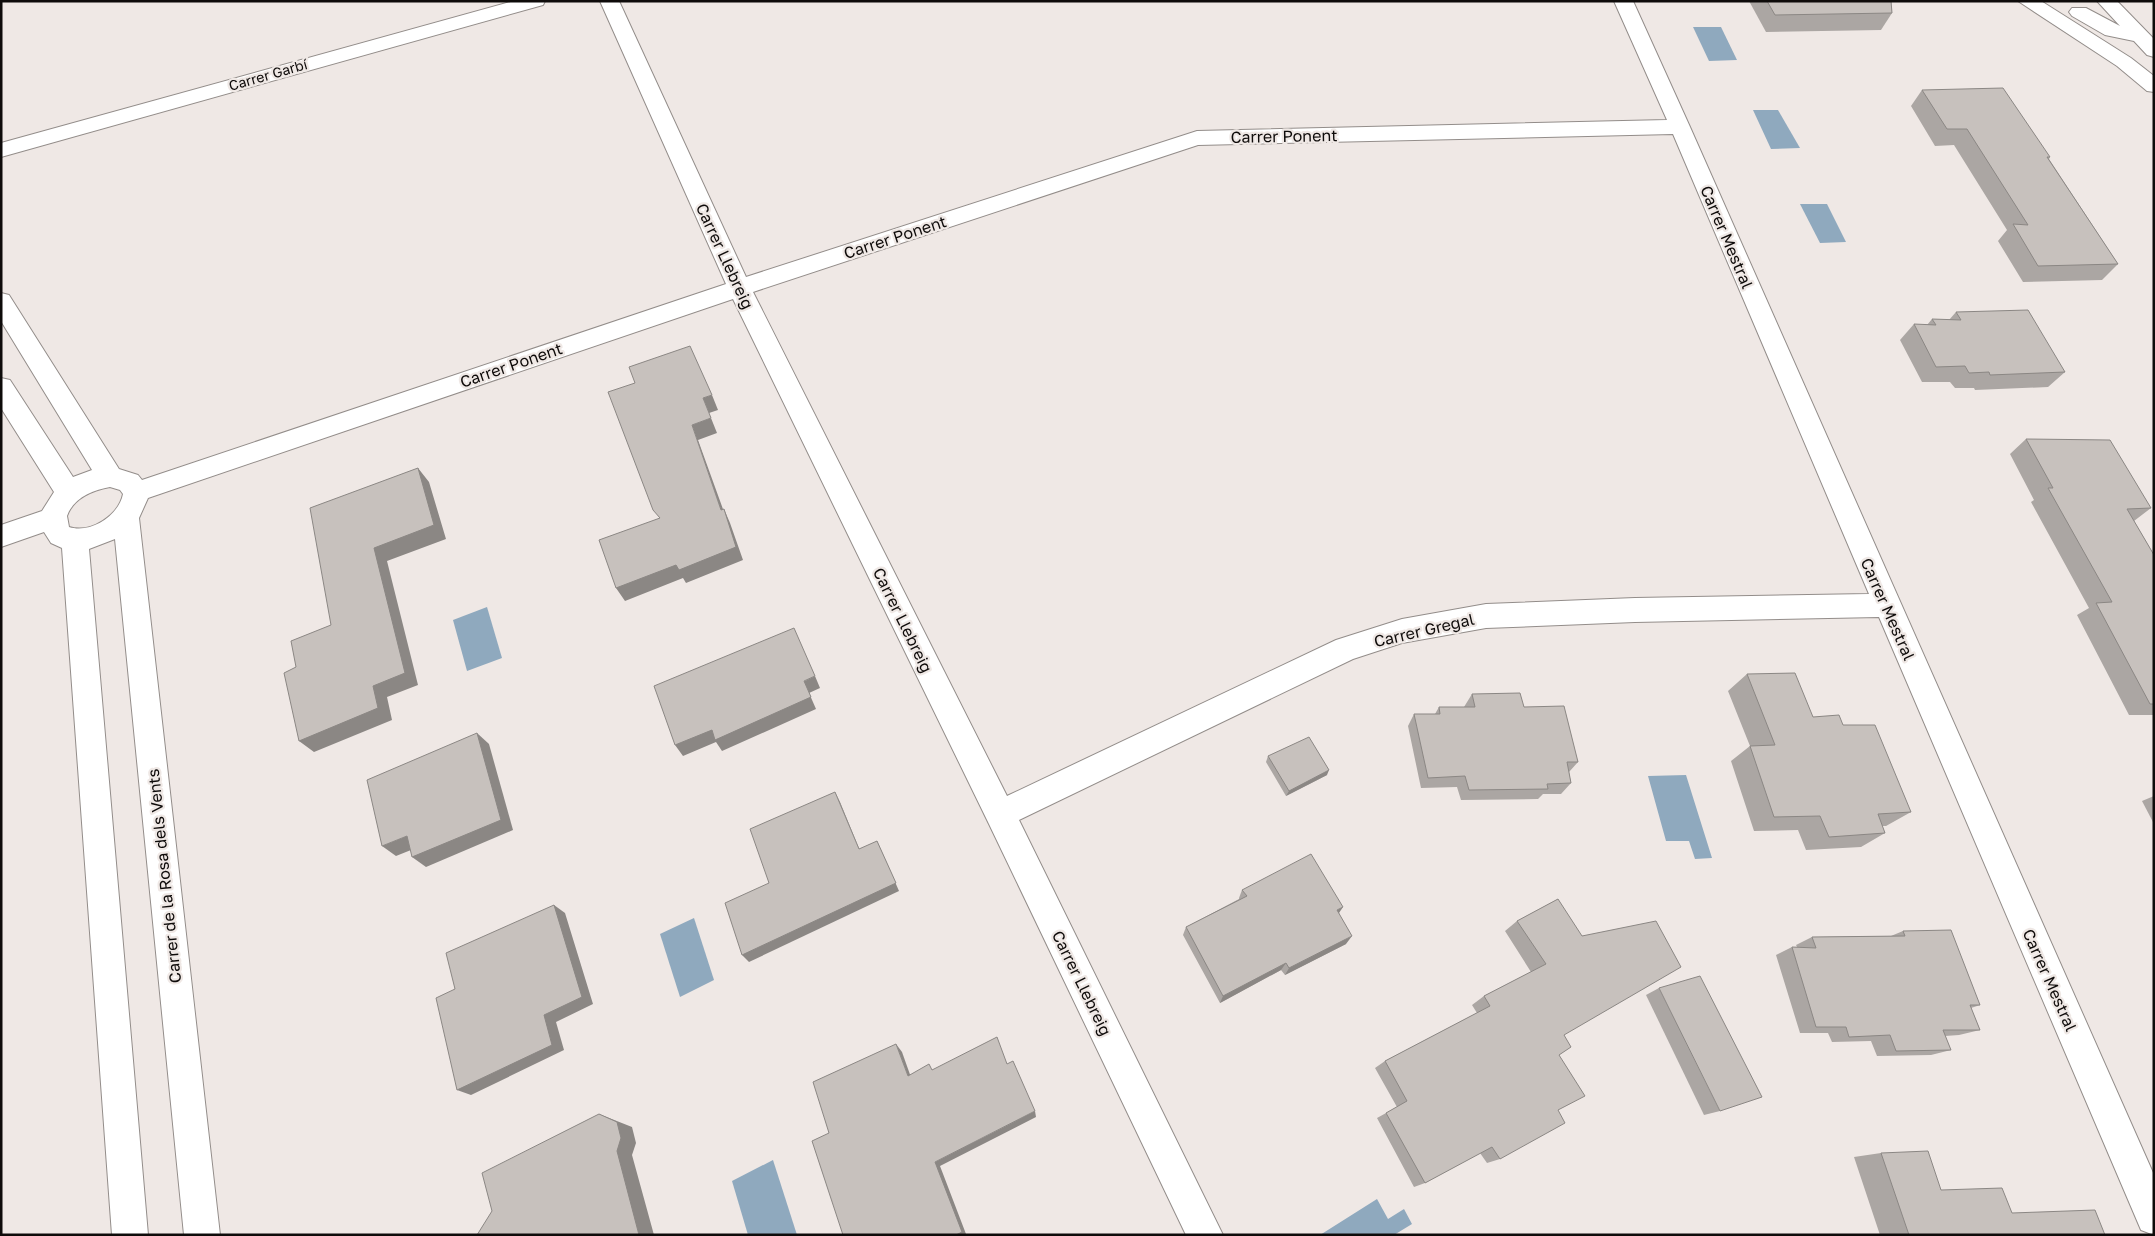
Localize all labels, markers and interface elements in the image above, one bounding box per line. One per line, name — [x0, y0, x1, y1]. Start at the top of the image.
street label: Carrer Garbí — [227, 55, 310, 94]
street label: Carrer Ponent — [1230, 125, 1338, 147]
street label: Carrer Mestral — [1696, 183, 1758, 291]
street label: Carrer Llebreig — [692, 200, 758, 312]
street label: Carrer Ponent — [841, 211, 949, 263]
street label: Carrer Ponent — [457, 338, 565, 392]
street label: Carrer Mestral — [1857, 555, 1919, 663]
street label: Carrer Llebreig — [869, 564, 937, 676]
street label: Carrer Gregal — [1372, 609, 1476, 651]
street label: Carrer de la Rosa dels Vents — [143, 768, 185, 984]
street label: Carrer Mestral — [2019, 926, 2081, 1034]
street label: Carrer Llebreig — [1048, 927, 1116, 1039]

